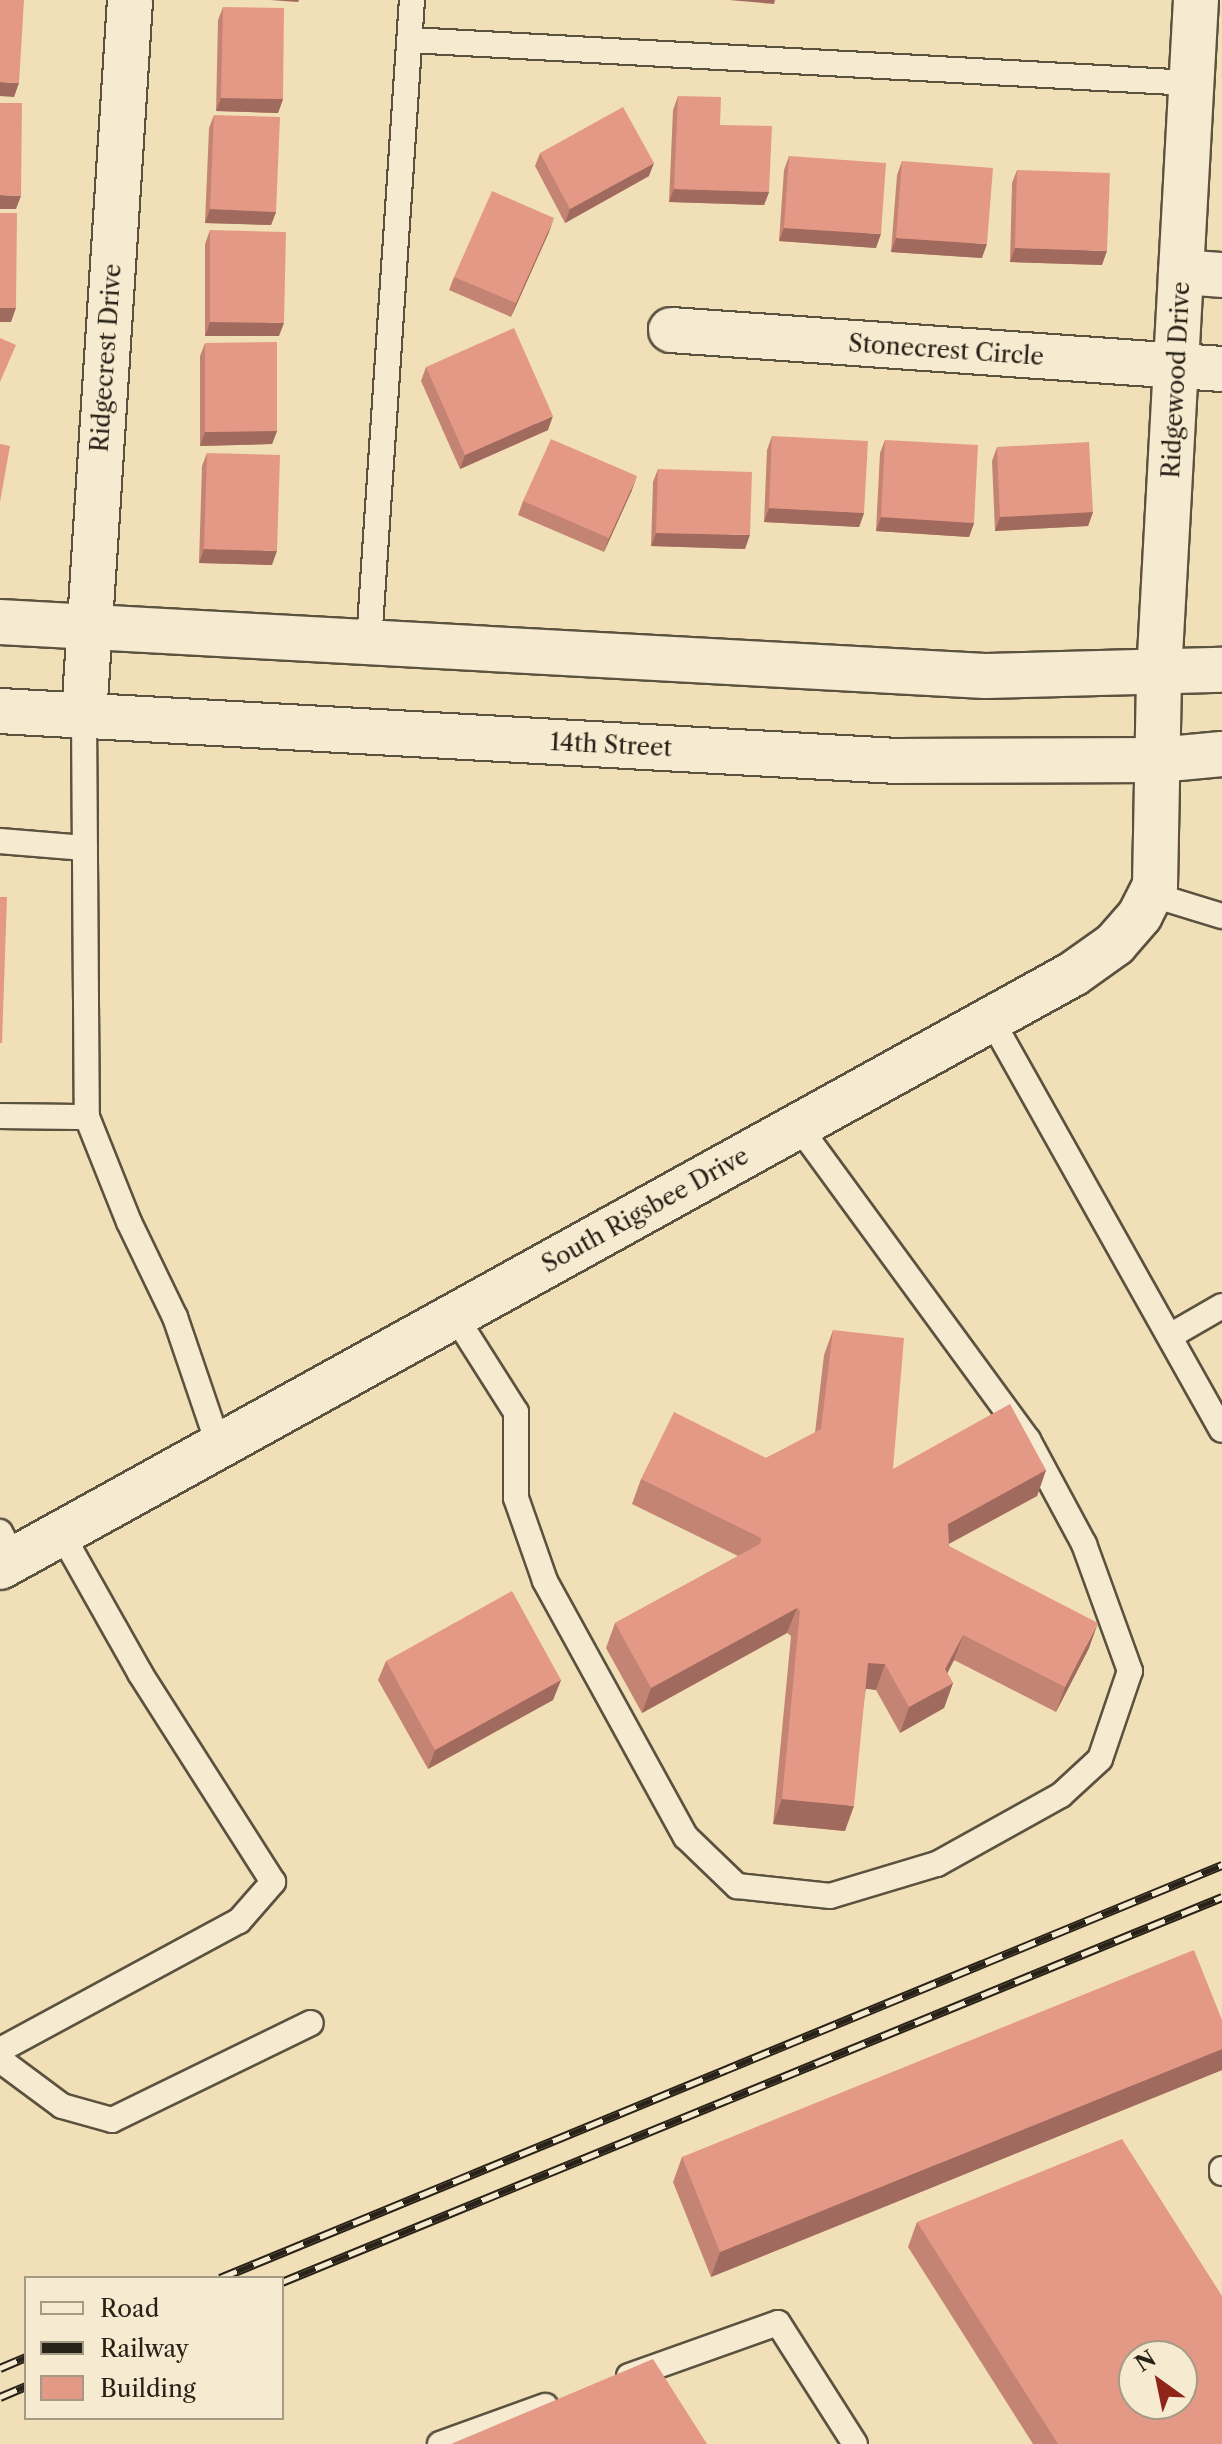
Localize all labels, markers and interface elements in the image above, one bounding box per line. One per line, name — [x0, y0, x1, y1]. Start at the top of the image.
street label: Ridgecrest Drive — [85, 263, 127, 453]
street label: Ridgewood Drive — [1156, 281, 1196, 479]
street label: Stonecrest Circle — [847, 329, 1045, 371]
street label: 14th Street — [549, 727, 673, 763]
street label: South Rigsbee Drive — [537, 1141, 753, 1279]
legend — [24, 2276, 284, 2420]
text: Road — [100, 2294, 159, 2323]
text: Railway — [100, 2334, 189, 2363]
north arrow — [1118, 2340, 1198, 2420]
text: N — [1130, 2345, 1161, 2378]
text: Building — [100, 2374, 196, 2403]

